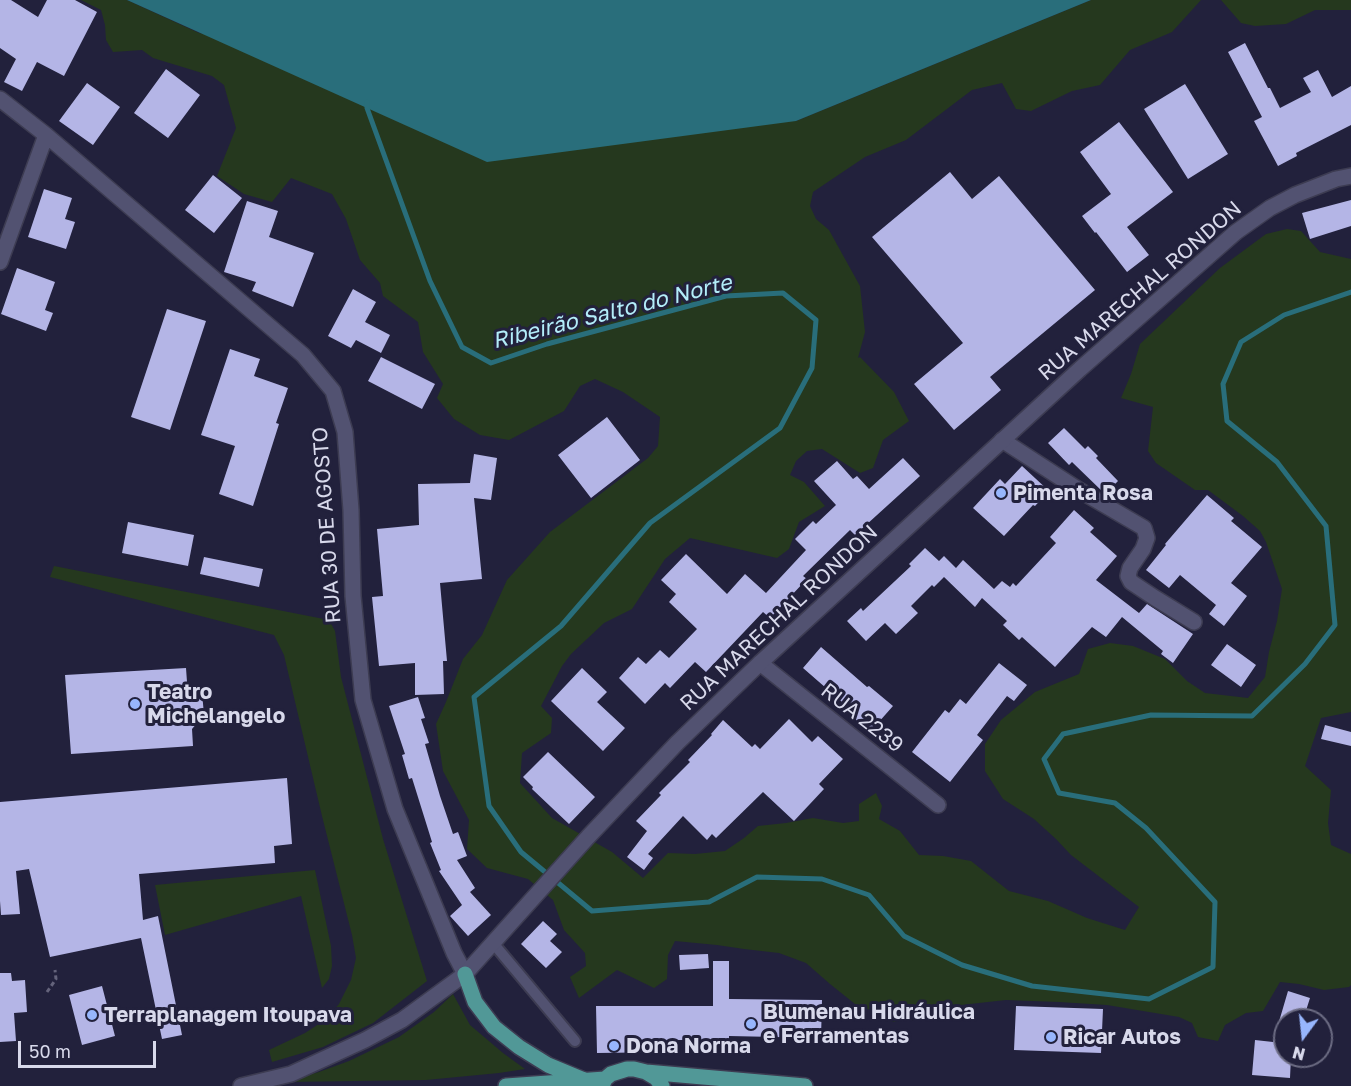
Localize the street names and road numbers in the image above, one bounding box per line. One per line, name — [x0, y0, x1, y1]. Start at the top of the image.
street label: RUA MARECHAL RONDON — [1033, 196, 1247, 386]
street label: RUA 30 DE AGOSTO — [308, 426, 346, 624]
street label: RUA MARECHAL RONDON — [675, 520, 883, 716]
street label: RUA 2239 — [816, 678, 908, 758]

